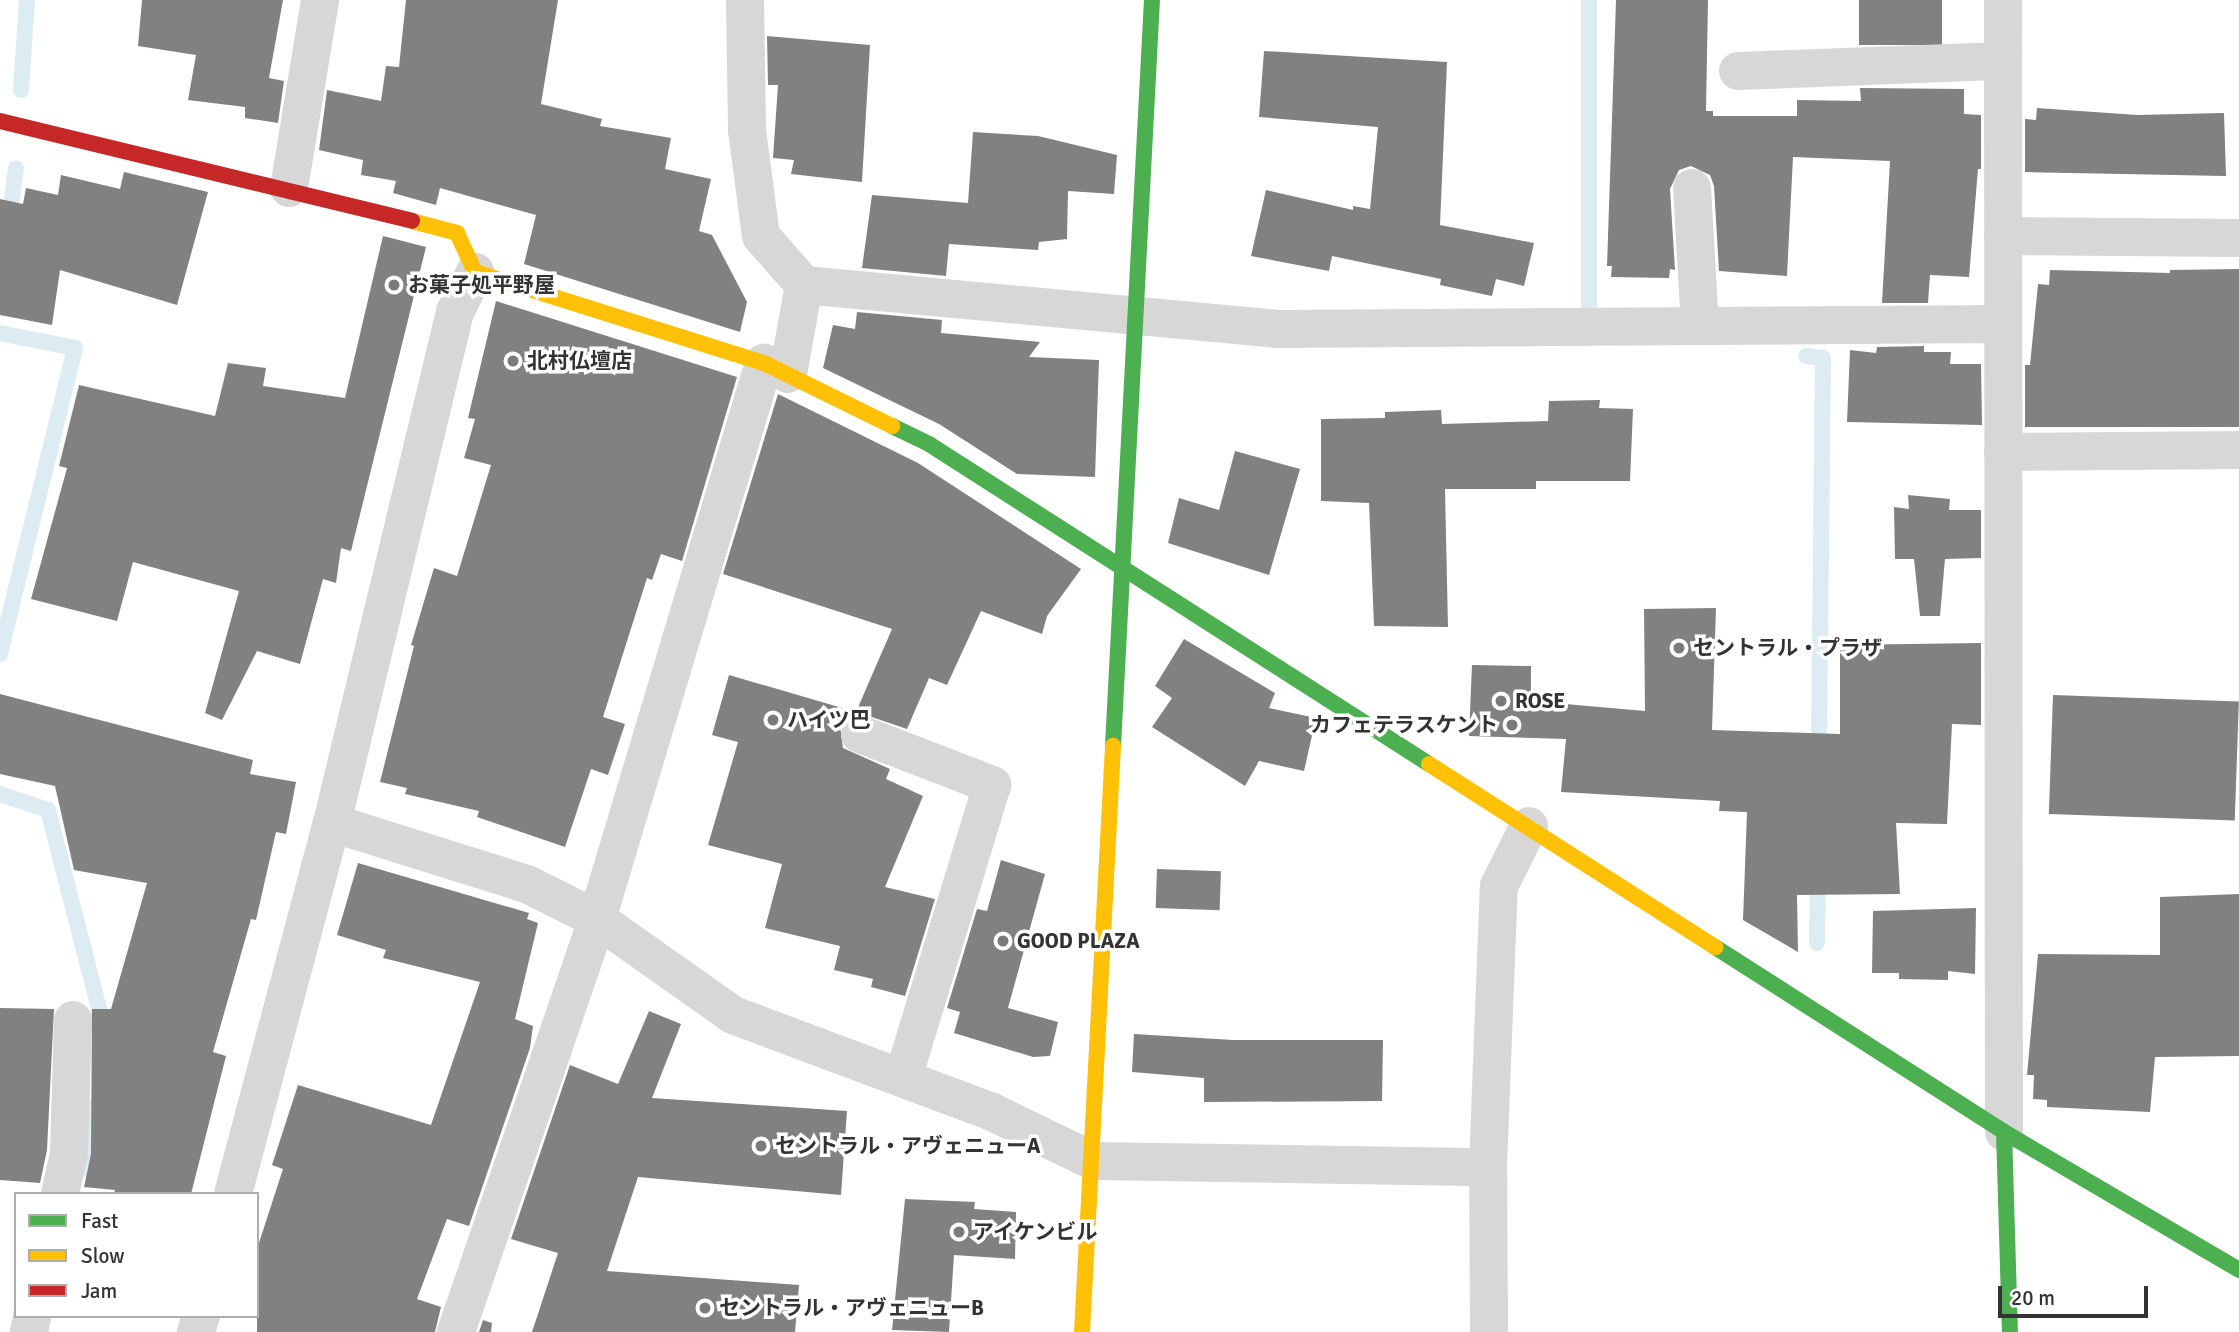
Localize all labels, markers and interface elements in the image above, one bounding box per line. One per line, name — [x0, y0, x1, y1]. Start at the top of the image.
place label: お菓子処平野屋 — [408, 272, 555, 298]
marker: お菓子処平野屋 — [386, 277, 402, 293]
place label: 北村仏壇店 — [527, 348, 632, 374]
marker: 北村仏壇店 — [505, 353, 521, 369]
place label: セントラル・プラザ — [1693, 635, 1882, 661]
marker: セントラル・プラザ — [1671, 640, 1687, 656]
place label: ROSE — [1515, 688, 1565, 714]
marker: ROSE — [1493, 693, 1509, 709]
place label: ハイツ巴 — [787, 707, 871, 733]
marker: ハイツ巴 — [765, 712, 781, 728]
place label: カフェテラスケント — [1309, 712, 1498, 738]
marker: カフェテラスケント — [1504, 717, 1520, 733]
place label: GOOD PLAZA — [1017, 928, 1140, 954]
marker: GOOD PLAZA — [995, 933, 1011, 949]
place label: セントラル・アヴェニューA — [775, 1133, 1040, 1159]
marker: セントラル・アヴェニューA — [753, 1138, 769, 1154]
legend — [14, 1192, 259, 1318]
text: Fast — [81, 1208, 118, 1234]
place label: アイケンビル — [973, 1219, 1099, 1245]
marker: アイケンビル — [951, 1224, 967, 1240]
text: Slow — [81, 1243, 125, 1269]
scale bar — [2001, 1272, 2152, 1316]
text: Jam — [81, 1278, 117, 1304]
text: 20 m — [2011, 1285, 2055, 1311]
place label: セントラル・アヴェニューB — [719, 1295, 984, 1321]
marker: セントラル・アヴェニューB — [697, 1300, 713, 1316]

